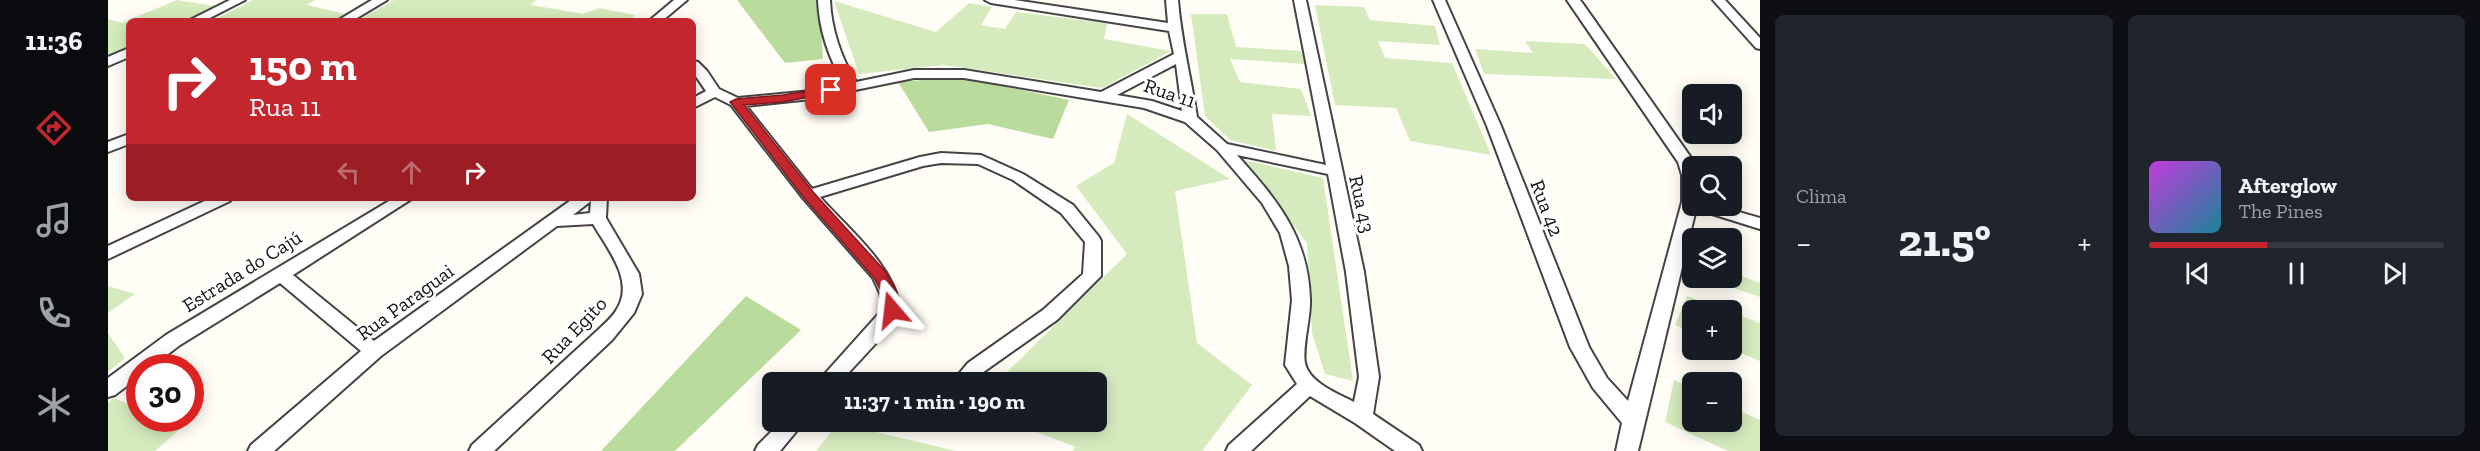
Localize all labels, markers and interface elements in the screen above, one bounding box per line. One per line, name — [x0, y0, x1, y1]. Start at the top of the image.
text: 11:36 — [25, 25, 83, 57]
text: 150 m — [249, 40, 357, 91]
icon: right — [150, 42, 228, 120]
pin — [805, 64, 856, 115]
icon: arrive — [814, 73, 847, 106]
street label: Rua 11 — [1141, 73, 1199, 113]
map controls — [1682, 84, 1742, 432]
button: sound — [1682, 84, 1742, 144]
text: Rua 11 — [249, 91, 321, 123]
icon: directions — [33, 107, 75, 149]
icon: left — [332, 156, 365, 189]
icon: ahead — [395, 156, 428, 189]
icon: right — [458, 156, 491, 189]
button: search — [1682, 156, 1742, 216]
text: Afterglow — [2239, 172, 2337, 199]
street label: Rua 43 — [1344, 173, 1380, 235]
street label: Rua 42 — [1525, 176, 1569, 240]
text: Clima — [1796, 184, 1847, 208]
icon: music — [33, 199, 75, 241]
text: The Pines — [2239, 199, 2323, 223]
text: 21.5° — [1898, 214, 1991, 268]
text: − — [1796, 223, 1811, 262]
text: + — [2078, 223, 2091, 262]
street label: Estrada do Cajú — [178, 225, 306, 317]
button: layers — [1682, 228, 1742, 288]
icon: previous — [2181, 257, 2214, 290]
icon: pause — [2280, 257, 2313, 290]
icon: next — [2378, 257, 2411, 290]
street label: Rua Paraguai — [352, 258, 459, 345]
position arrow — [860, 278, 924, 342]
icon: phone — [33, 292, 75, 334]
street label: Rua Egito — [536, 292, 612, 368]
button: + — [1682, 300, 1742, 360]
speed limit sign: 30 — [126, 354, 204, 432]
button: − — [1682, 372, 1742, 432]
icon: climate — [33, 384, 75, 426]
text: 11:37 · 1 min · 190 m — [844, 388, 1025, 415]

